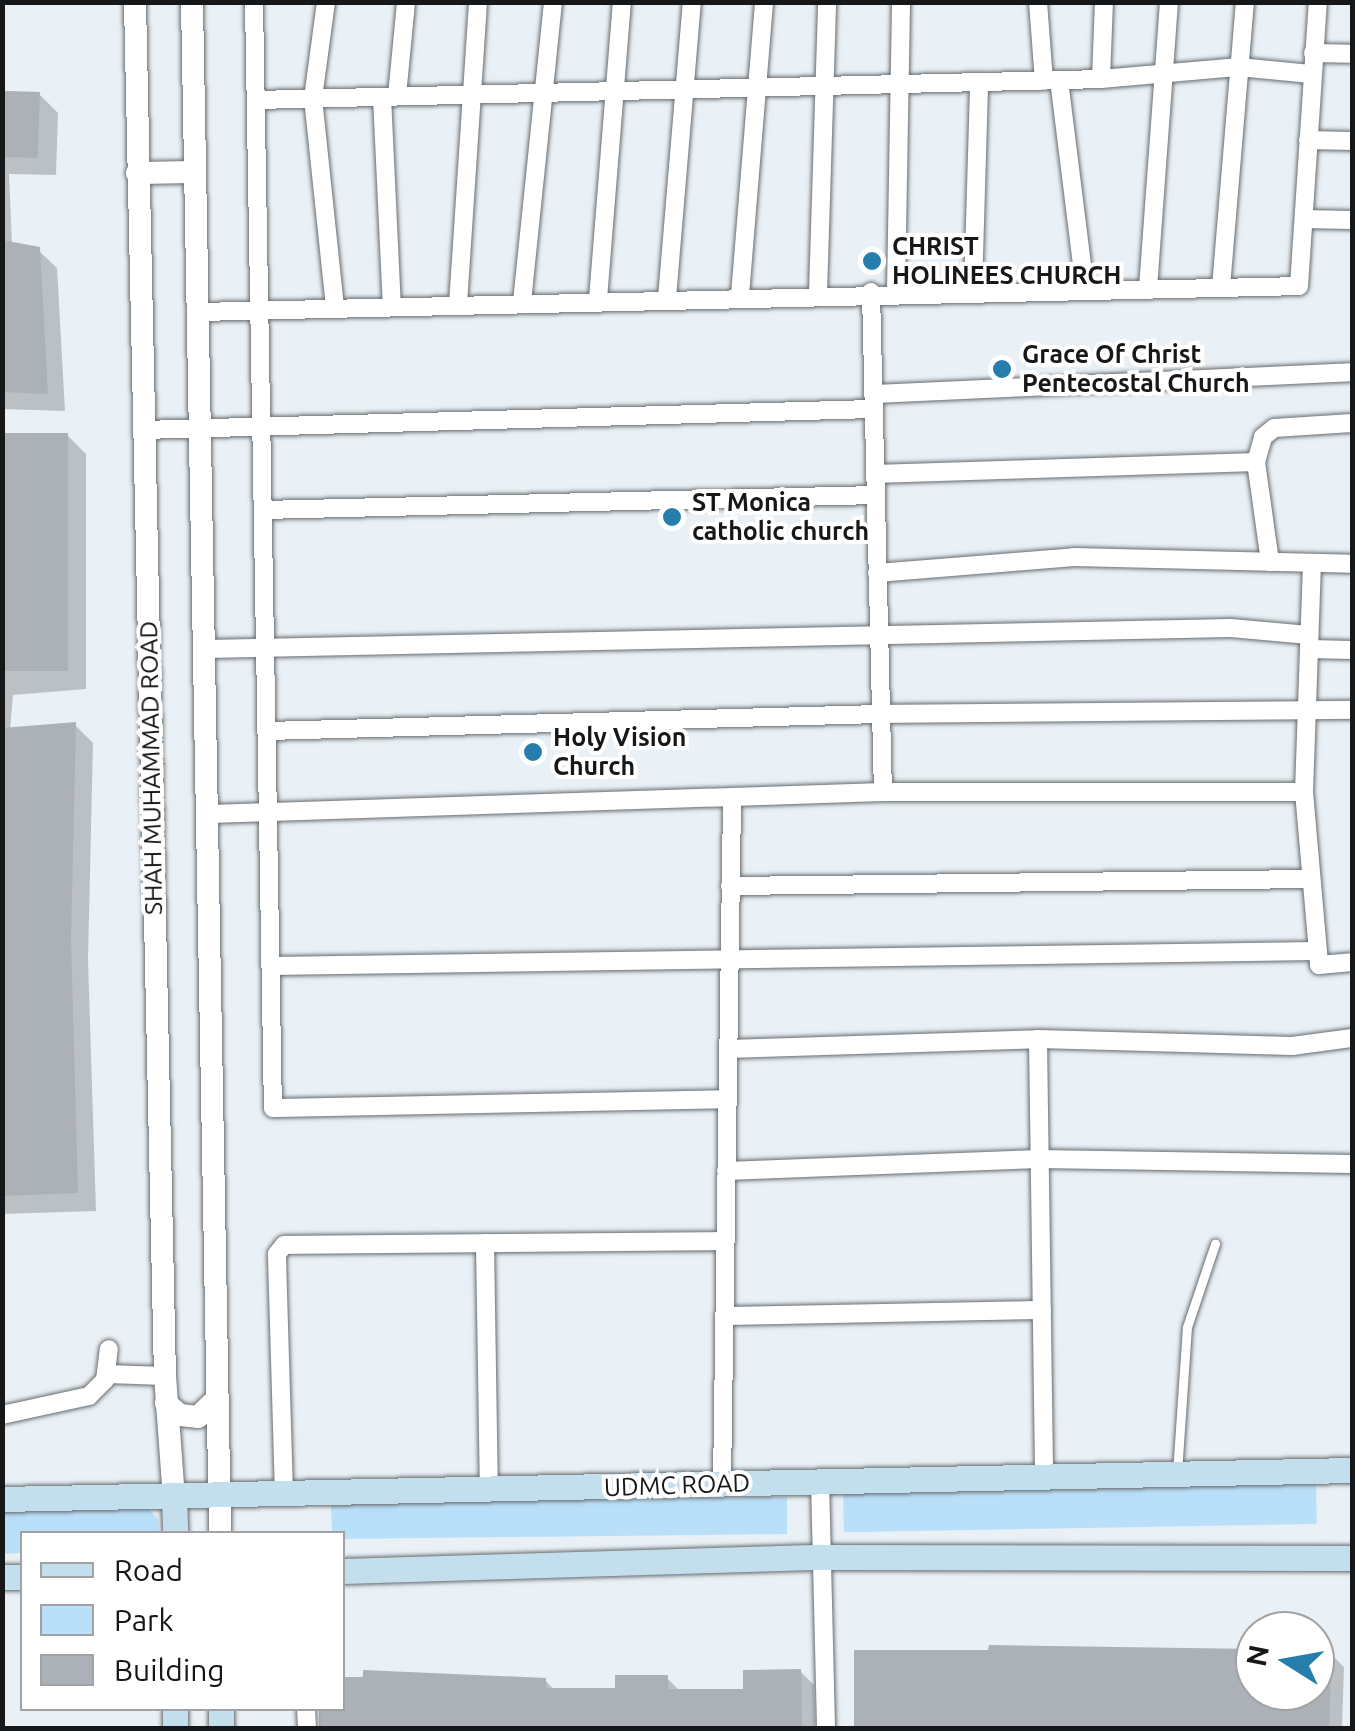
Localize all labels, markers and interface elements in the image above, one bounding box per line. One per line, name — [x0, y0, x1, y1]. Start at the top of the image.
place label: CHRIST HOLINEES CHURCH — [892, 232, 1121, 291]
marker: CHRIST HOLINEES CHURCH — [861, 250, 883, 272]
place label: Grace Of Christ Pentecostal Church — [1022, 340, 1250, 399]
marker: Grace Of Christ Pentecostal Church — [991, 358, 1013, 380]
place label: ST Monica catholic church — [692, 488, 869, 547]
marker: ST Monica catholic church — [661, 506, 683, 528]
street label: SHAH MUHAMMAD ROAD — [133, 621, 169, 915]
place label: Holy Vision Church — [553, 723, 686, 782]
marker: Holy Vision Church — [522, 741, 544, 763]
street label: UDMC ROAD — [603, 1467, 751, 1503]
legend — [20, 1531, 345, 1711]
text: Road — [114, 1553, 183, 1587]
text: Park — [114, 1603, 174, 1637]
north arrow — [1235, 1611, 1335, 1711]
text: N — [1240, 1642, 1274, 1669]
text: Building — [114, 1653, 225, 1687]

